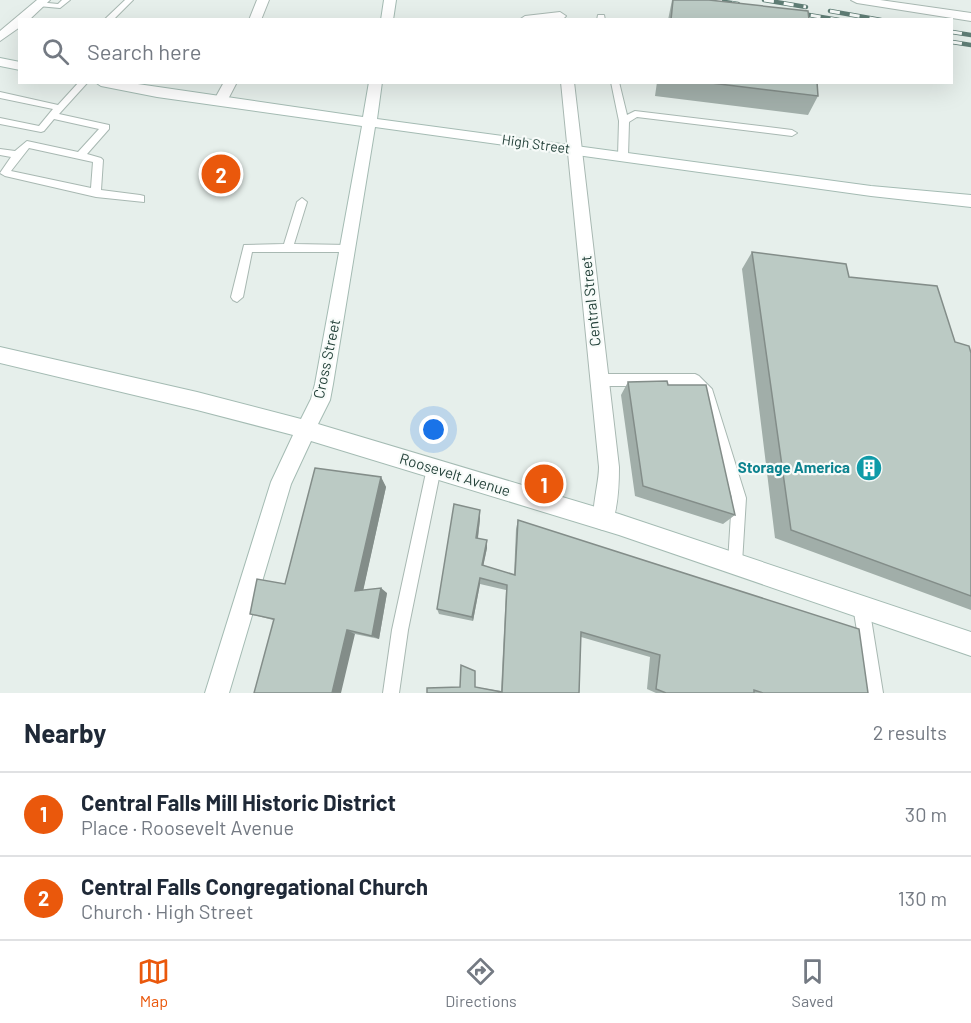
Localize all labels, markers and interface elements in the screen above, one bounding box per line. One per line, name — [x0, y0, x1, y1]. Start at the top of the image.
search box — [18, 18, 953, 84]
icon: search — [39, 35, 72, 68]
text: Search here — [87, 38, 201, 64]
street label: High Street — [501, 130, 571, 157]
pin: 2 — [202, 152, 240, 196]
street label: Central Street — [576, 255, 604, 347]
street label: Cross Street — [309, 317, 343, 400]
your location — [419, 415, 448, 444]
street label: Roosevelt Avenue — [398, 449, 513, 499]
building icon: Storage America — [854, 453, 884, 483]
place label: Storage America — [738, 458, 850, 476]
pin: 1 — [524, 462, 564, 506]
text: Nearby — [24, 717, 106, 748]
text: 2 results — [873, 720, 947, 744]
text: Central Falls Mill Historic District — [81, 789, 396, 815]
text: 1 — [40, 802, 47, 826]
text: 30 m — [905, 802, 947, 826]
text: Place · Roosevelt Avenue — [81, 815, 294, 839]
text: Central Falls Congregational Church — [81, 873, 428, 899]
text: 2 — [38, 886, 49, 910]
text: 130 m — [898, 886, 947, 910]
text: Church · High Street — [81, 899, 253, 923]
tab: Map — [137, 955, 170, 1010]
tab: Directions — [445, 955, 517, 1010]
tab: Saved — [792, 955, 834, 1010]

